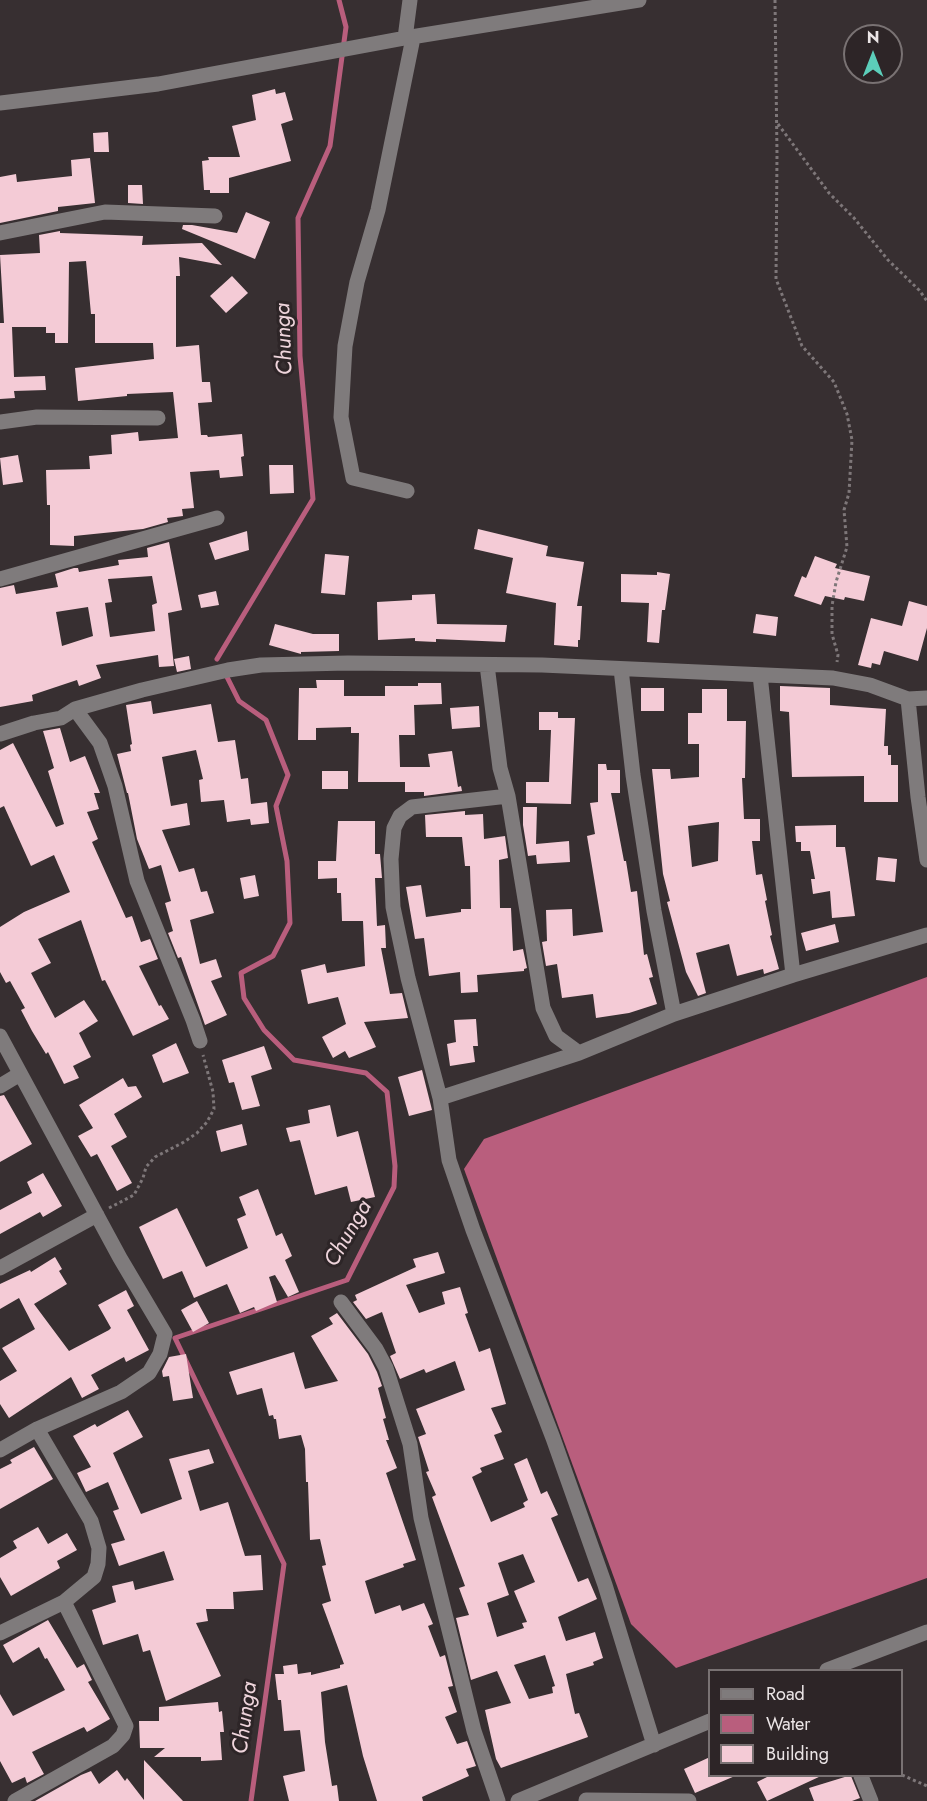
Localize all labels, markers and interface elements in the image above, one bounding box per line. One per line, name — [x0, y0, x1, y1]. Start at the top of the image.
north arrow — [843, 24, 903, 84]
text: N — [867, 26, 879, 49]
water label: Chunga — [271, 302, 299, 376]
water label: Chunga — [319, 1196, 379, 1272]
legend — [708, 1669, 903, 1777]
water label: Chunga — [228, 1680, 264, 1756]
text: Road — [766, 1681, 805, 1707]
text: Water — [766, 1711, 810, 1737]
text: Building — [766, 1741, 829, 1767]

